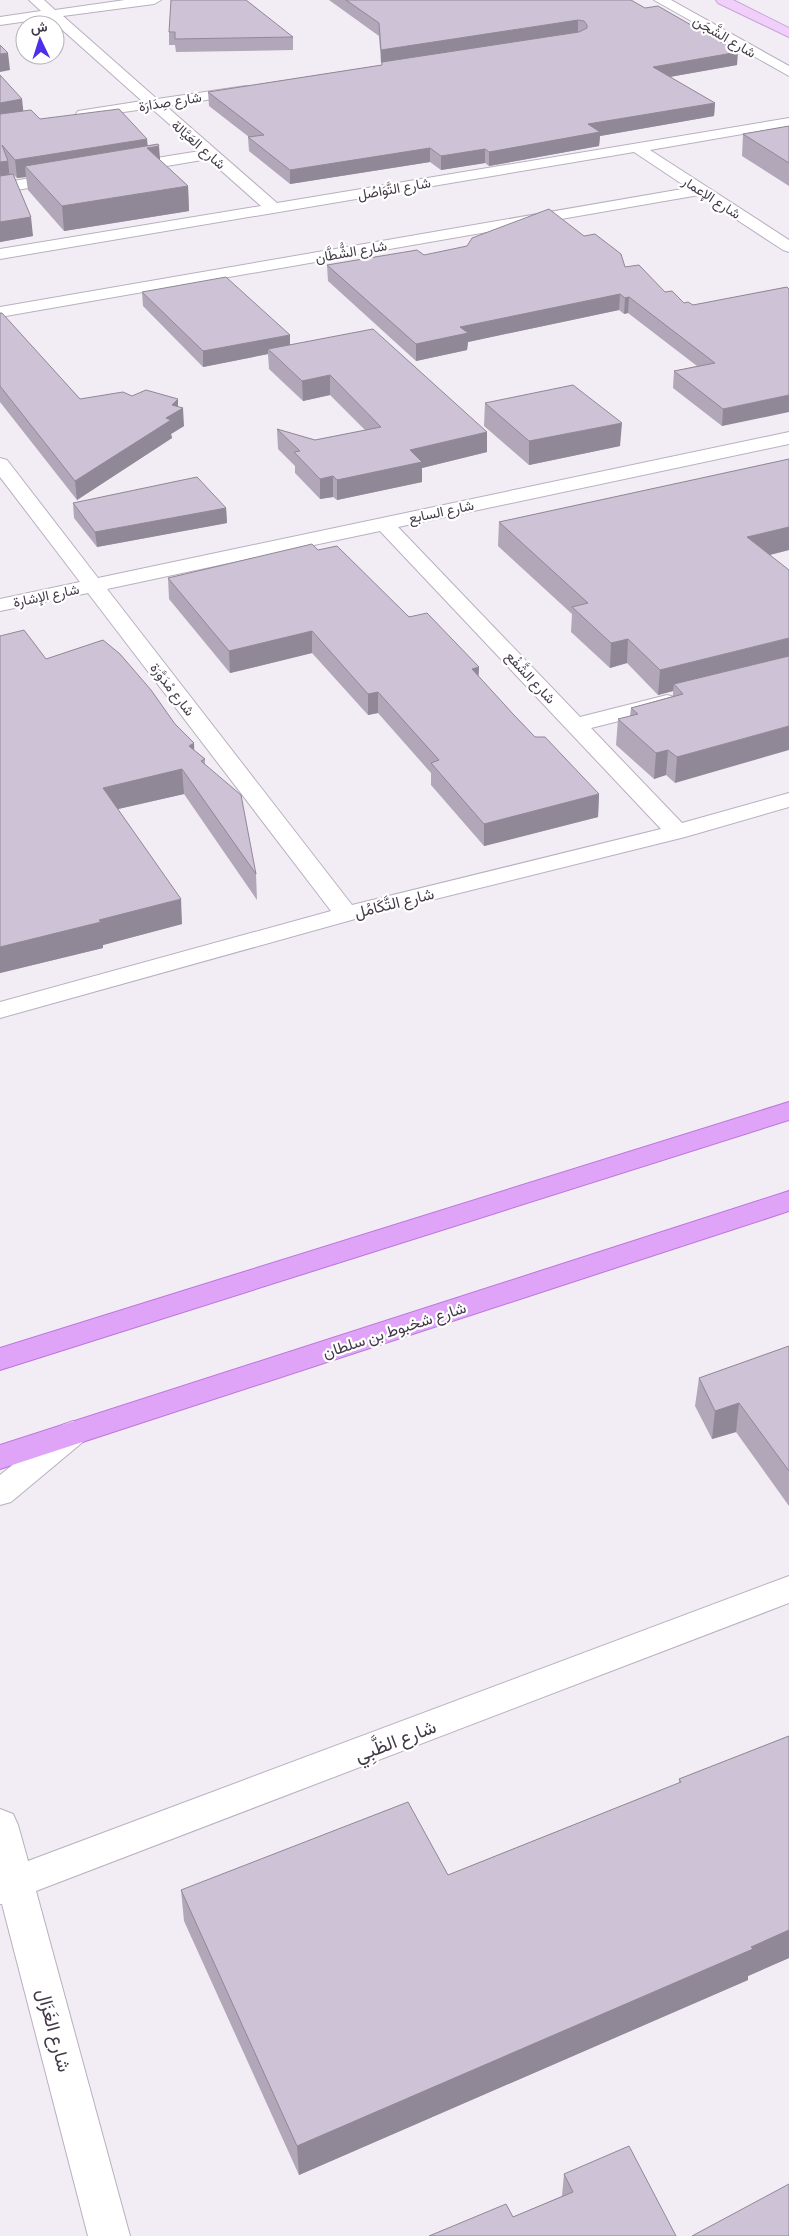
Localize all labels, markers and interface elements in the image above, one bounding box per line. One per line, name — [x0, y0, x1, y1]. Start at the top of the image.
street label: شارع الشَّجَن — [689, 10, 760, 63]
north arrow — [15, 15, 65, 65]
text: ش — [30, 17, 48, 37]
street label: شارع صِدَارَة — [137, 88, 203, 117]
street label: شارع العَيَّالة — [166, 116, 230, 174]
street label: شارع الإعمار — [677, 171, 744, 225]
street label: شارع التَّوَاصُل — [356, 173, 432, 206]
street label: شارع الشُّطَّان — [313, 235, 389, 269]
street label: شارع السابع — [407, 496, 476, 529]
street label: شارع الإشارة — [11, 580, 81, 613]
street label: شارع الشَّفْع — [500, 646, 560, 709]
street label: شارع مْدَوَّرَة — [145, 659, 199, 721]
street label: شارع التَّكَامُل — [352, 883, 437, 924]
street label: شارع شخبوط بن سلطان — [320, 1297, 469, 1364]
street label: شارع الظَّبِي — [351, 1713, 441, 1771]
street label: شارع الغَزَال — [31, 1986, 77, 2075]

